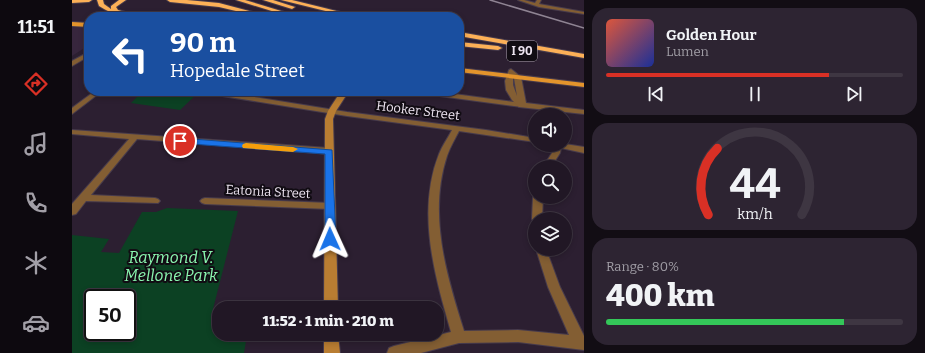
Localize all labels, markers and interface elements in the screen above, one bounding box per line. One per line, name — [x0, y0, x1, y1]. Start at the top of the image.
text: 11:51 — [17, 16, 55, 38]
text: 90 m — [170, 26, 236, 59]
text: Golden Hour — [666, 26, 757, 44]
icon: left — [104, 28, 156, 80]
road number: I 90 — [507, 41, 537, 61]
text: Lumen — [666, 44, 709, 59]
text: Hopedale Street — [170, 60, 305, 82]
icon: directions — [22, 70, 50, 98]
icon: previous — [645, 83, 667, 105]
icon: pause — [744, 83, 766, 105]
icon: next — [843, 83, 865, 105]
street label: Hooker Street — [375, 98, 461, 123]
map controls — [528, 108, 572, 256]
button: sound — [528, 108, 572, 152]
pin — [163, 124, 197, 158]
icon: music — [22, 130, 50, 158]
icon: arrive — [169, 130, 191, 152]
text: 44 — [729, 158, 780, 208]
button: search — [528, 160, 572, 204]
street label: Eatonia Street — [225, 182, 311, 201]
icon: phone — [22, 189, 50, 217]
text: km/h — [737, 205, 772, 222]
button: layers — [528, 212, 572, 256]
position arrow — [309, 218, 351, 260]
park label: Raymond V. Mellone Park — [124, 248, 218, 285]
icon: climate — [22, 249, 50, 277]
text: Range · 80% — [606, 259, 679, 274]
text: 400 km — [606, 278, 714, 314]
speed limit sign: 50 — [84, 289, 136, 341]
icon: car — [22, 309, 50, 337]
text: 11:52 · 1 min · 210 m — [263, 312, 393, 330]

